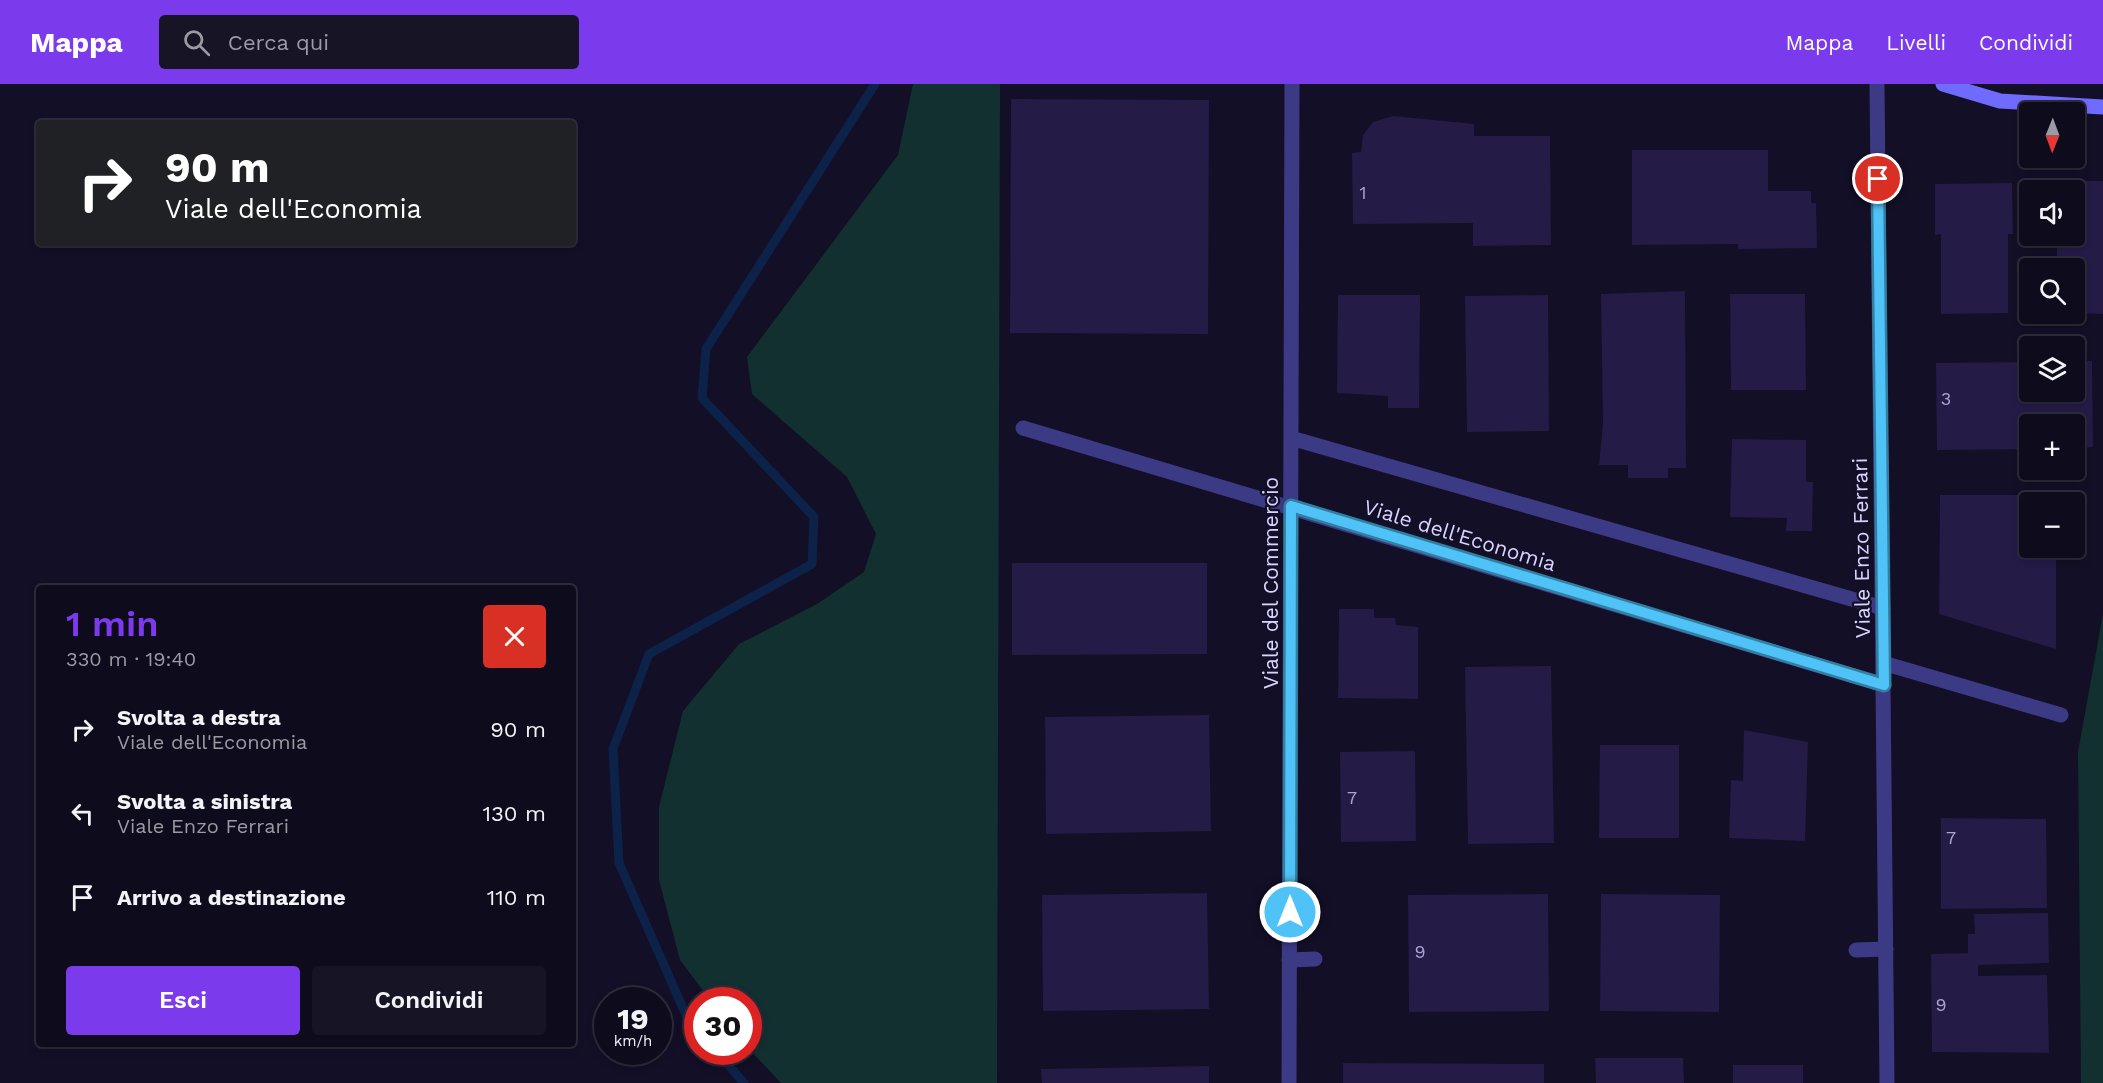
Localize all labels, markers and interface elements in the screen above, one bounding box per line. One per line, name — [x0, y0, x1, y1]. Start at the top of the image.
search box — [159, 15, 579, 69]
text: Mappa — [30, 26, 123, 59]
icon: search — [180, 26, 213, 59]
text: Cerca qui — [228, 30, 329, 55]
text: Mappa — [1785, 30, 1853, 55]
text: Livelli — [1886, 30, 1946, 55]
text: Condividi — [1979, 30, 2073, 55]
north arrow — [2019, 102, 2085, 168]
map controls — [2019, 102, 2085, 558]
text: 90 m — [165, 143, 269, 192]
icon: right — [66, 144, 144, 222]
pin — [1852, 153, 1903, 204]
icon: arrive — [1861, 162, 1894, 195]
button: sound — [2019, 180, 2085, 246]
house number: 1 — [1359, 182, 1367, 203]
text: Viale dell'Economia — [165, 193, 422, 225]
button: search — [2019, 258, 2085, 324]
button: layers — [2019, 336, 2085, 402]
house number: 3 — [1941, 388, 1951, 409]
button: + — [2019, 414, 2085, 480]
street label: Viale Enzo Ferrari — [1847, 457, 1875, 639]
street label: Viale del Commercio — [1258, 477, 1283, 689]
button: − — [2019, 492, 2085, 558]
street label: Viale dell'Economia — [1361, 494, 1559, 576]
text: 1 min — [66, 603, 158, 645]
button: close — [483, 605, 546, 668]
text: 330 m · 19:40 — [66, 647, 196, 671]
text: Svolta a destra — [117, 705, 281, 730]
icon: right — [66, 713, 99, 746]
text: 90 m — [490, 717, 546, 742]
text: Viale dell'Economia — [117, 730, 307, 754]
house number: 7 — [1347, 787, 1357, 808]
text: Svolta a sinistra — [117, 789, 292, 814]
icon: left — [66, 797, 99, 830]
text: 130 m — [482, 801, 546, 826]
text: Viale Enzo Ferrari — [117, 814, 289, 838]
house number: 7 — [1946, 827, 1956, 848]
position arrow — [1258, 880, 1322, 944]
icon: arrive — [66, 881, 99, 914]
text: Arrivo a destinazione — [117, 885, 346, 910]
text: 110 m — [487, 885, 546, 910]
house number: 9 — [1414, 941, 1426, 962]
button: Esci — [66, 966, 300, 1035]
button: Condividi — [312, 966, 546, 1035]
speed limit sign: 30 — [684, 987, 762, 1065]
house number: 9 — [1935, 994, 1947, 1015]
text: 19 — [617, 1001, 649, 1036]
text: km/h — [614, 1032, 652, 1050]

